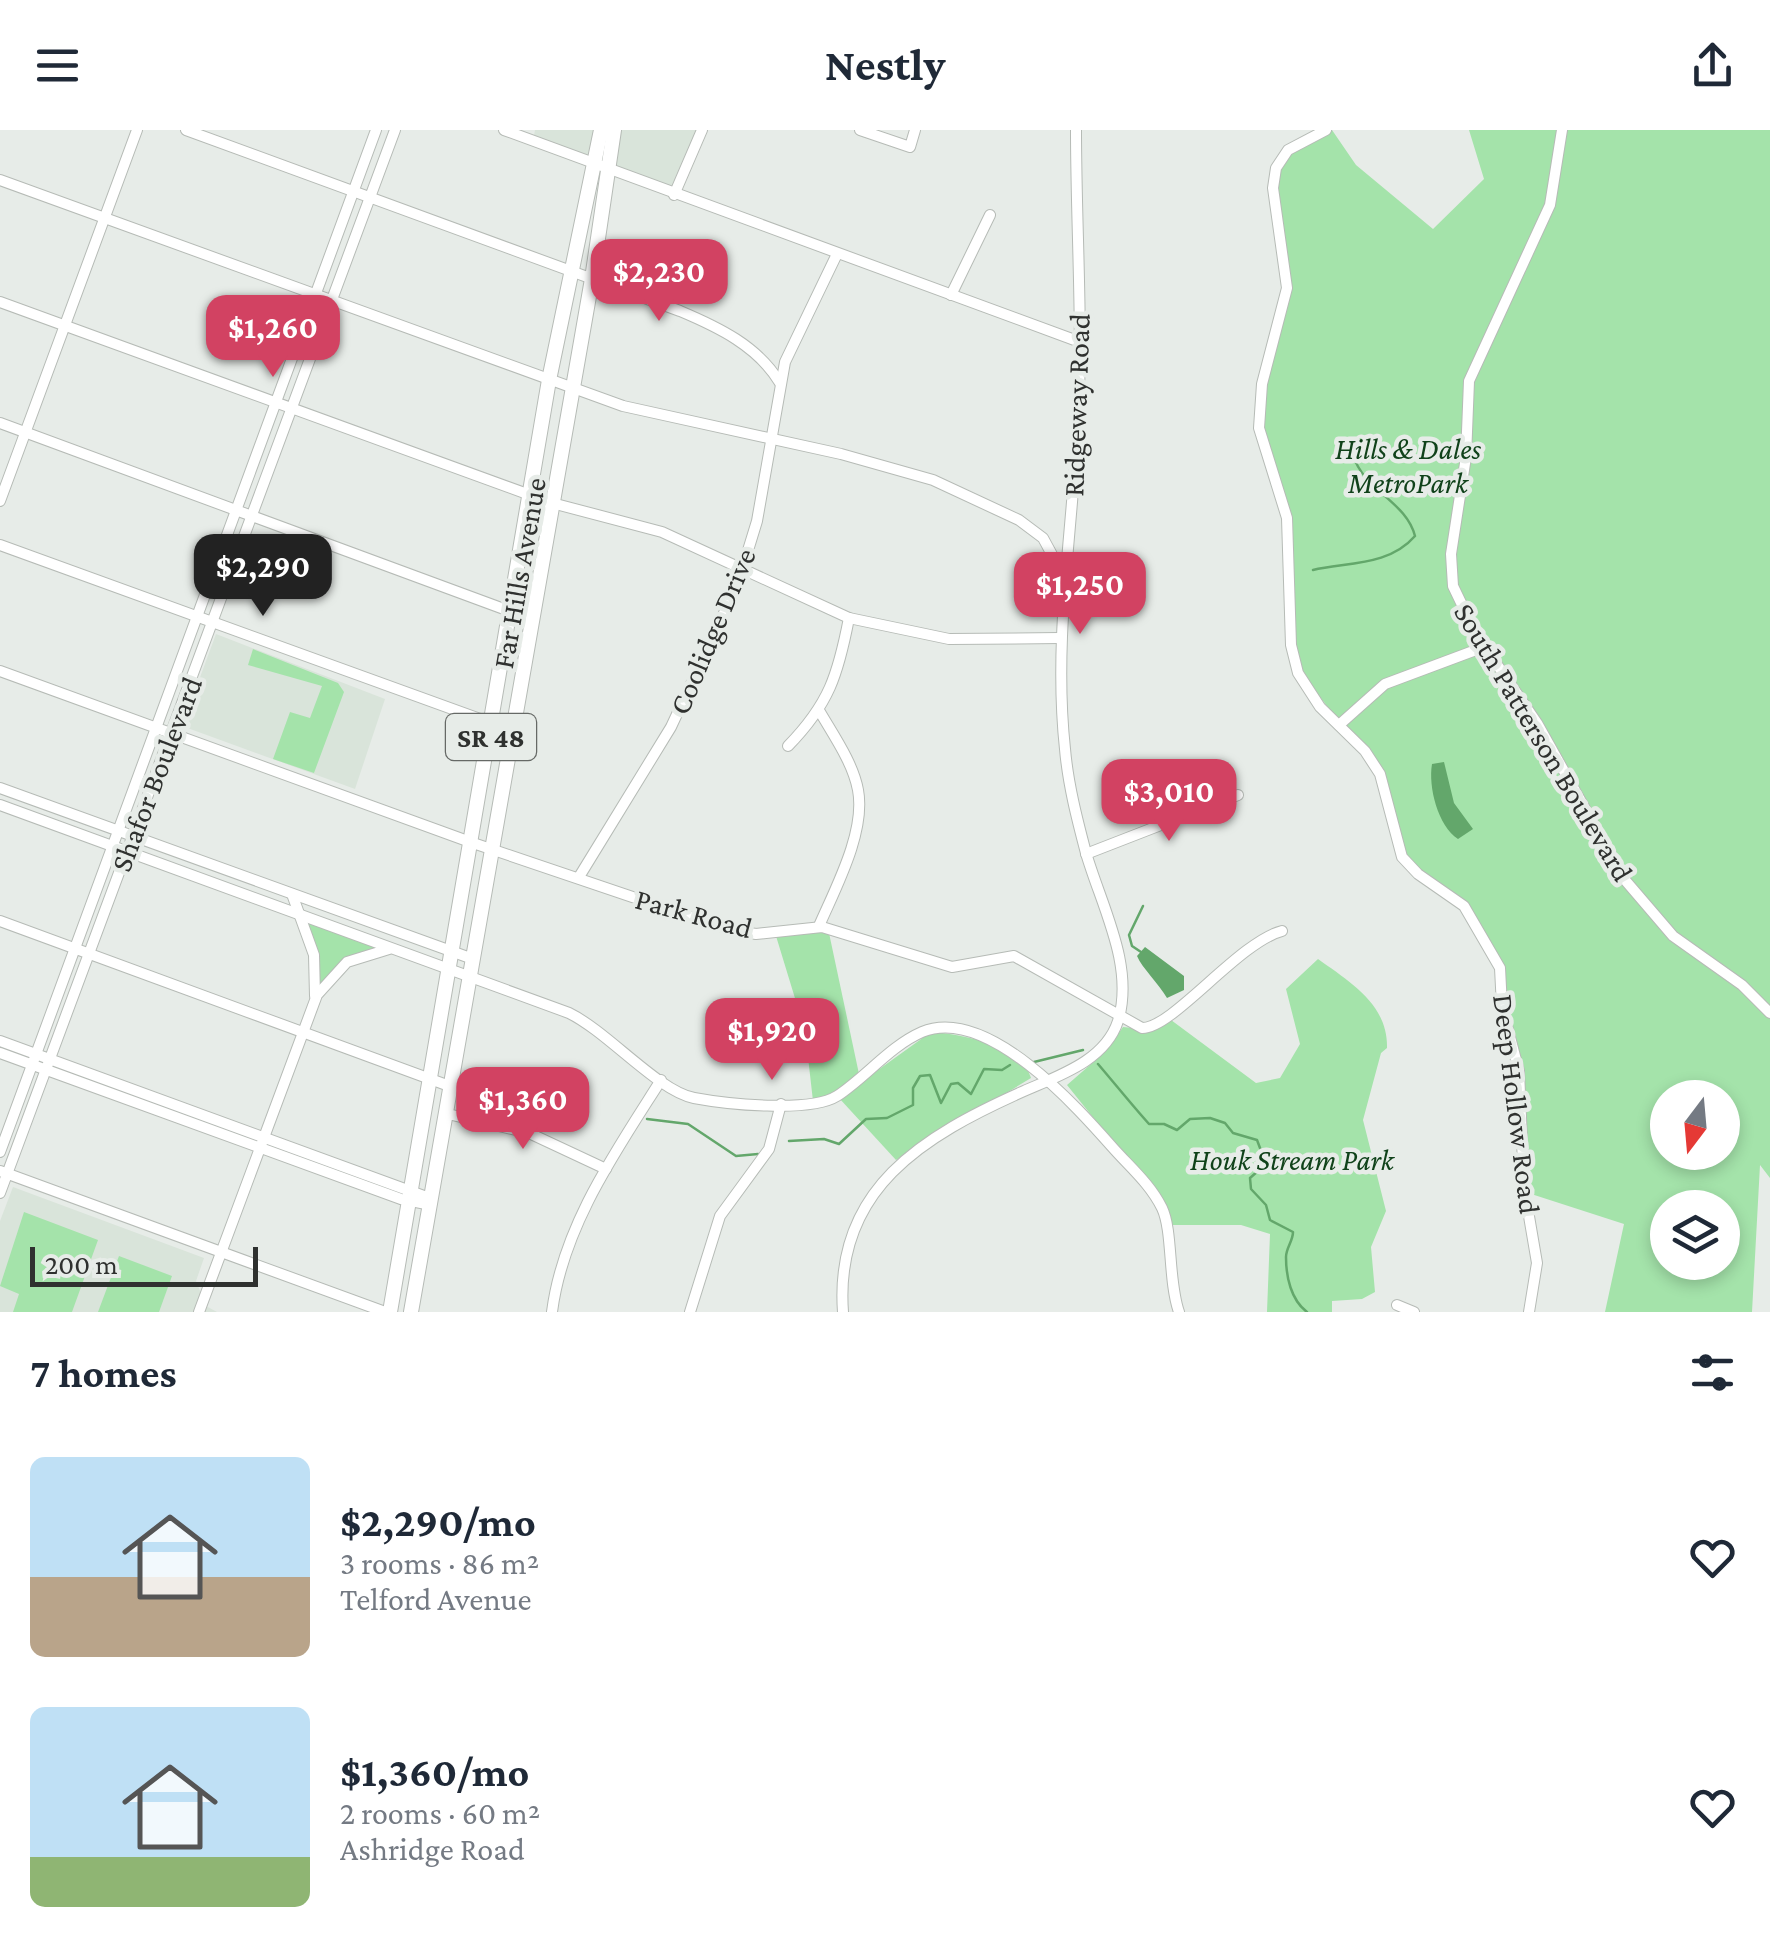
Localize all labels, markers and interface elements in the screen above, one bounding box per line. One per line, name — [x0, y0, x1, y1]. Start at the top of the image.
icon: menu — [30, 38, 85, 93]
icon: share — [1685, 38, 1740, 93]
text: Nestly — [825, 40, 945, 90]
pin: $2,230 — [578, 239, 740, 324]
text: $2,230 — [613, 253, 705, 289]
pin: $1,260 — [192, 295, 354, 380]
text: $1,260 — [228, 309, 318, 345]
street label: Ridgeway Road — [1056, 312, 1097, 497]
park label: Hills & Dales MetroPark — [1335, 432, 1482, 499]
street label: Far Hills Avenue — [486, 475, 552, 671]
pin: $2,290 — [182, 534, 344, 619]
street label: Coolidge Drive — [662, 543, 763, 719]
text: $2,290 — [216, 548, 310, 584]
pin: $1,250 — [999, 552, 1161, 637]
text: $1,250 — [1036, 566, 1124, 602]
street label: South Patterson Boulevard — [1448, 597, 1640, 887]
street label: Shafor Boulevard — [104, 672, 208, 876]
road number: SR 48 — [446, 714, 536, 760]
pin: $3,010 — [1088, 759, 1250, 844]
text: $3,010 — [1123, 773, 1215, 809]
street label: Park Road — [632, 882, 756, 944]
street label: Deep Hollow Road — [1486, 992, 1547, 1216]
pin: $1,920 — [691, 998, 853, 1083]
text: $1,920 — [727, 1012, 817, 1048]
pin: $1,360 — [442, 1067, 604, 1152]
north arrow — [1650, 1080, 1740, 1170]
map controls — [1650, 1080, 1740, 1280]
text: $1,360 — [478, 1081, 568, 1117]
park label: Houk Stream Park — [1190, 1143, 1396, 1176]
button: layers — [1650, 1190, 1740, 1280]
scale bar — [30, 1242, 258, 1286]
text: 200 m — [45, 1249, 118, 1280]
icon: filters — [1685, 1345, 1740, 1400]
text: 7 homes — [30, 1349, 177, 1396]
icon: home — [110, 1497, 230, 1617]
text: $2,290/mo — [340, 1498, 536, 1545]
icon: heart — [1685, 1530, 1740, 1585]
text: 3 rooms · 86 m² — [340, 1545, 539, 1581]
text: Telford Avenue — [340, 1581, 532, 1617]
icon: home — [110, 1747, 230, 1867]
text: $1,360/mo — [340, 1748, 529, 1795]
icon: heart — [1685, 1780, 1740, 1835]
text: 2 rooms · 60 m² — [340, 1795, 540, 1831]
text: Ashridge Road — [340, 1831, 525, 1867]

